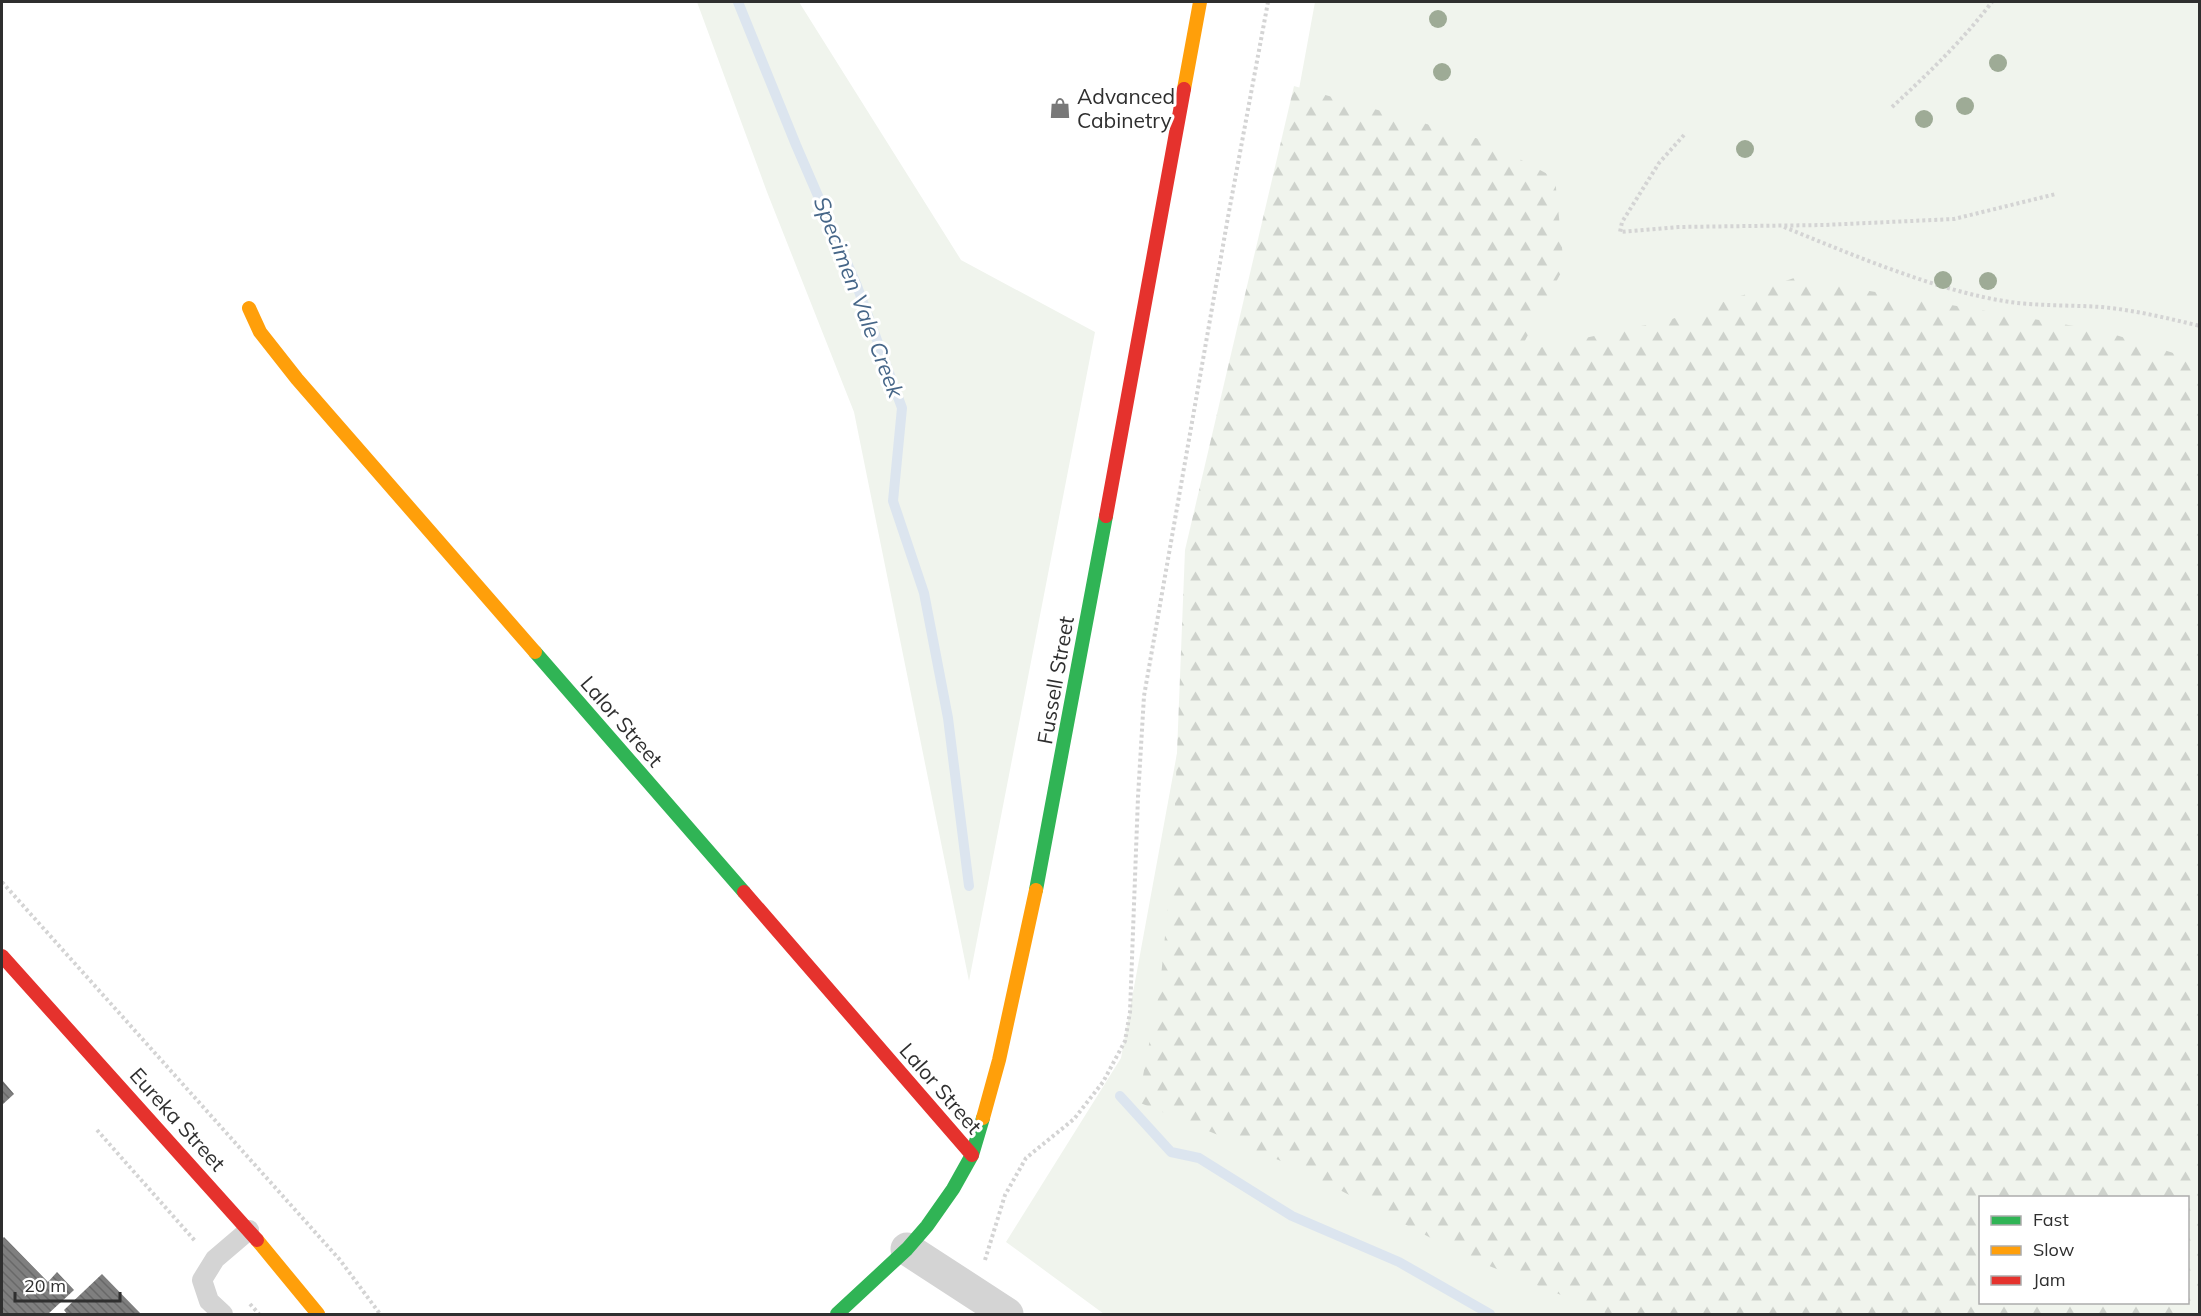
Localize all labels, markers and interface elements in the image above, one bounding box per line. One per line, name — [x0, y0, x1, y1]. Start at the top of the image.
place label: Advanced Cabinetry — [1077, 83, 1175, 133]
shop icon: Advanced Cabinetry — [1048, 96, 1072, 120]
water label: Specimen Vale Creek — [808, 192, 911, 402]
street label: Fussell Street — [1031, 614, 1079, 746]
street label: Lalor Street — [575, 670, 669, 772]
street label: Lalor Street — [894, 1037, 988, 1139]
street label: Eureka Street — [125, 1062, 231, 1176]
legend — [1979, 1196, 2189, 1304]
text: Fast — [2033, 1208, 2069, 1231]
text: Slow — [2033, 1238, 2075, 1261]
scale bar — [15, 1265, 120, 1303]
text: Jam — [2033, 1268, 2066, 1291]
text: 20 m — [24, 1274, 66, 1297]

